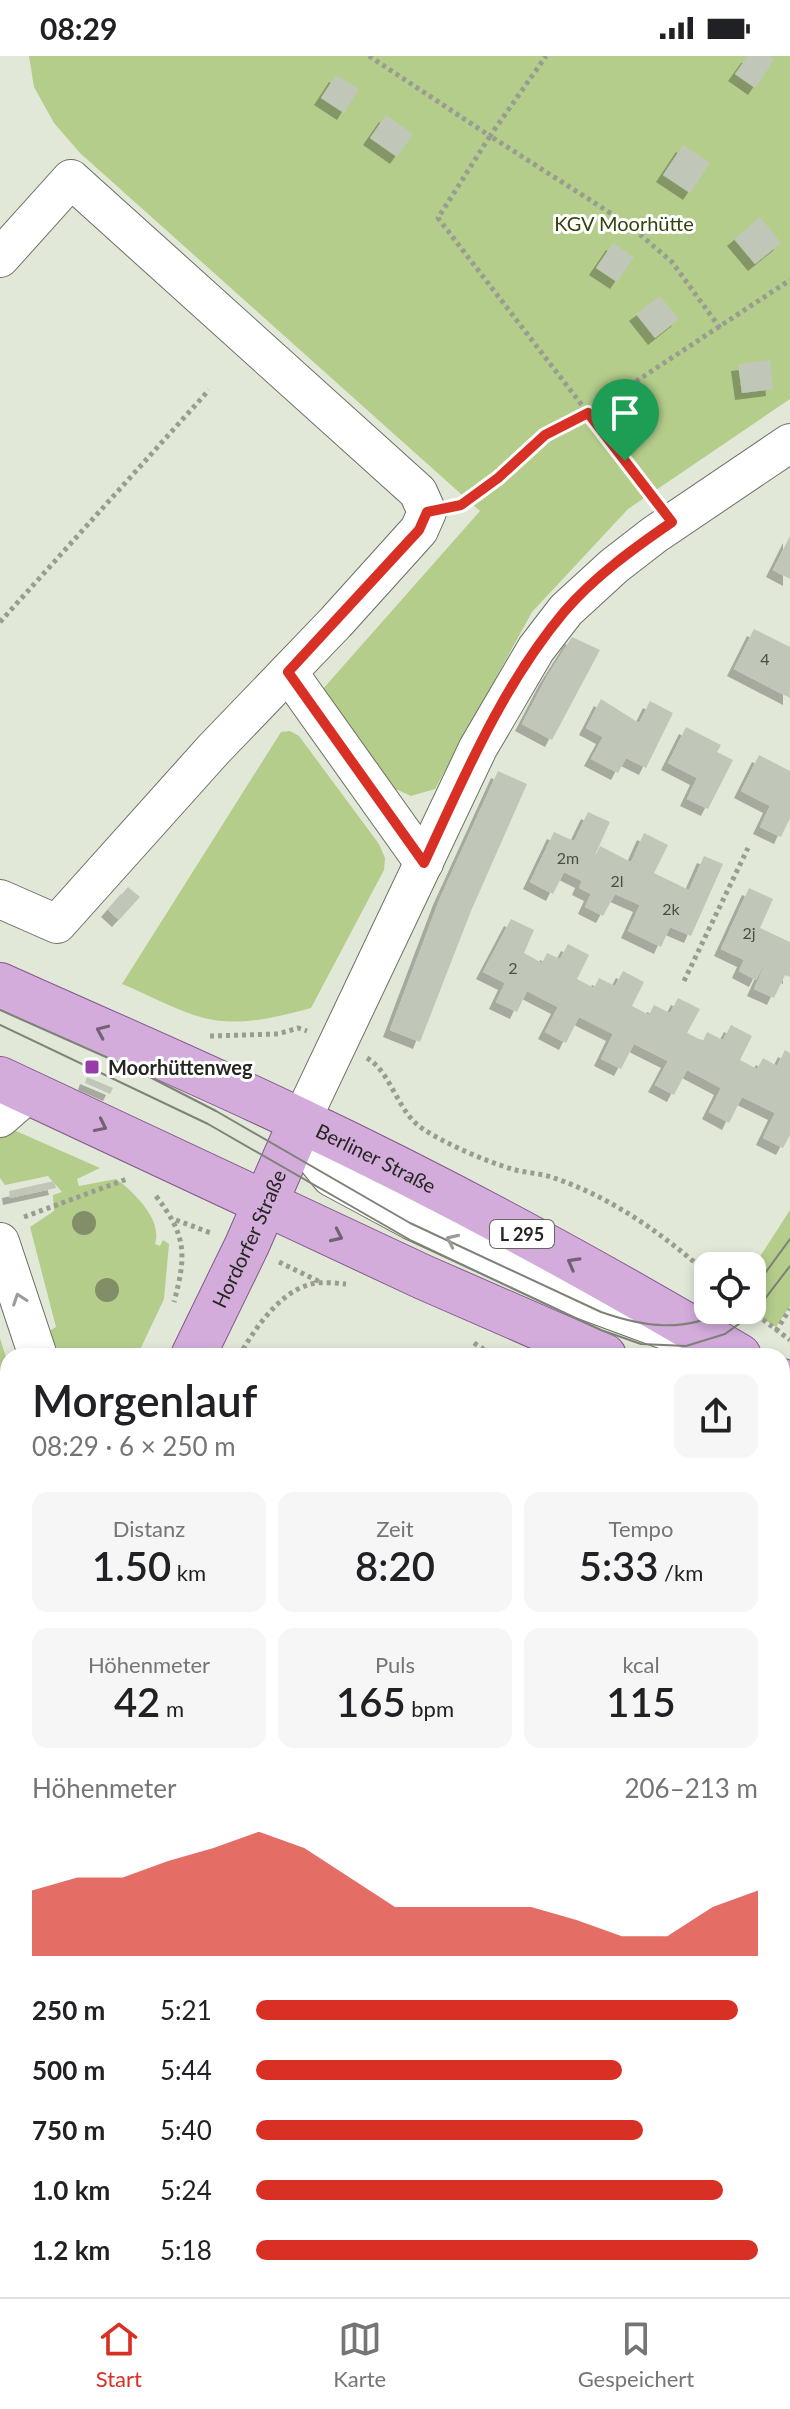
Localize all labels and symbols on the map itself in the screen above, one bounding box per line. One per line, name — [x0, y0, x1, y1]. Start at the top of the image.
park label: KGV Moorhütte — [554, 211, 694, 235]
pin — [591, 379, 659, 461]
house number: 4 — [760, 649, 770, 668]
house number: 2m — [557, 848, 579, 867]
house number: 2l — [610, 871, 624, 890]
house number: 2k — [662, 899, 681, 918]
house number: 2j — [742, 923, 756, 942]
house number: 2 — [508, 958, 518, 977]
one-way arrow — [96, 1025, 110, 1041]
place label: Moorhüttenweg — [108, 1055, 253, 1079]
marker: Moorhüttenweg — [83, 1058, 101, 1076]
one-way arrow — [92, 1116, 107, 1132]
street label: Berliner Straße — [312, 1118, 440, 1198]
street label: Hordorfer Straße — [206, 1166, 290, 1311]
road number: L 295 — [490, 1220, 554, 1248]
one-way arrow — [328, 1226, 343, 1242]
one-way arrow — [446, 1234, 461, 1249]
one-way arrow — [567, 1257, 581, 1272]
one-way arrow — [13, 1293, 29, 1307]

